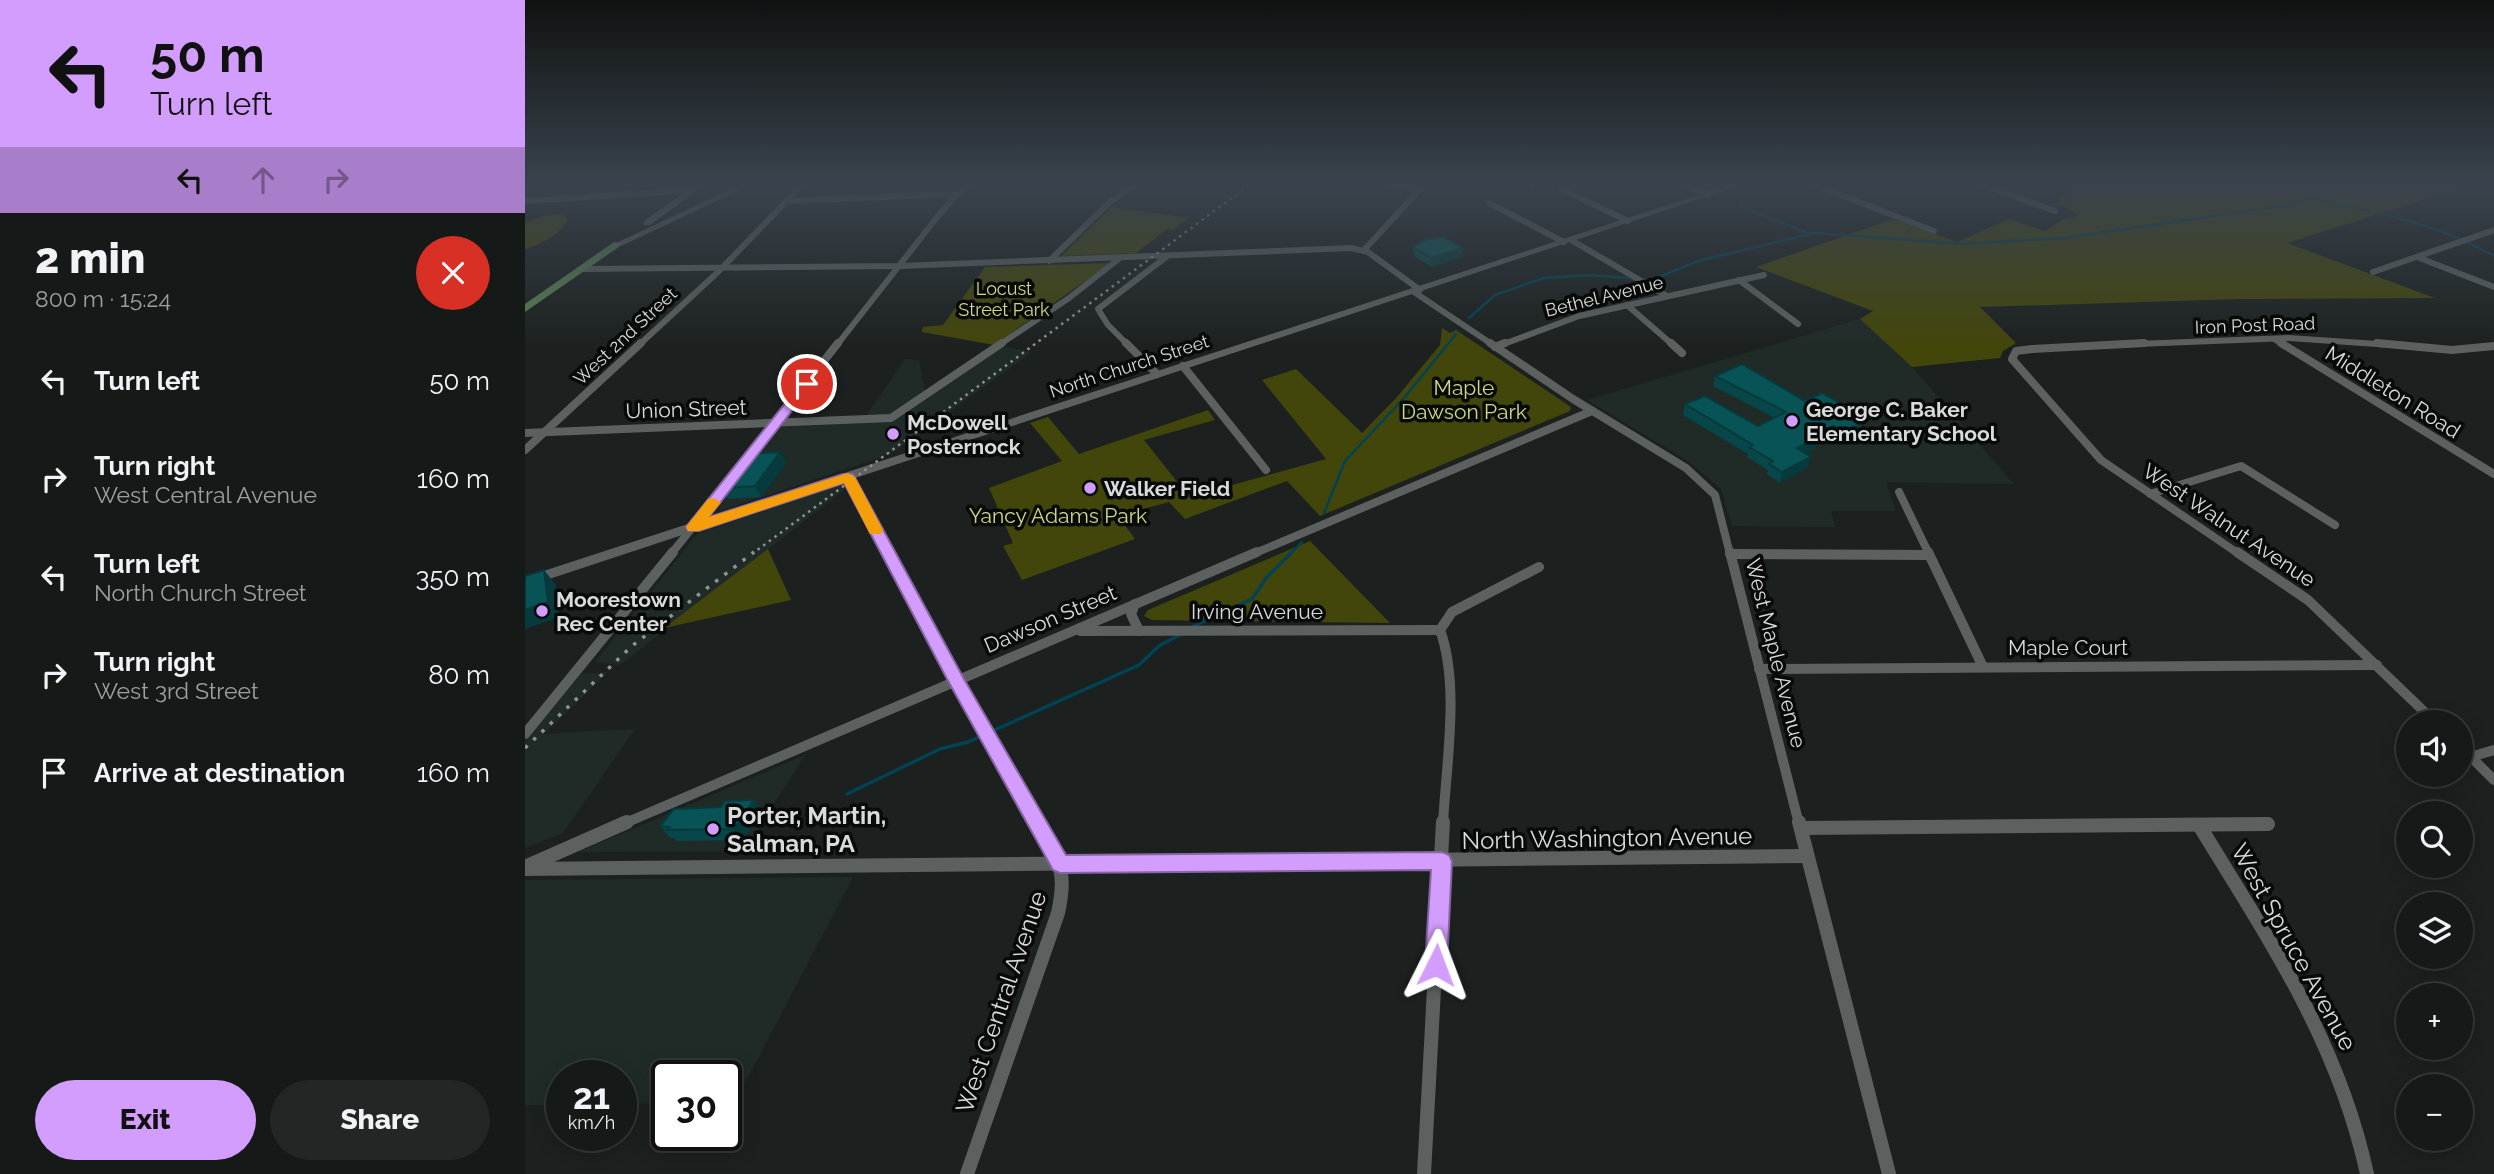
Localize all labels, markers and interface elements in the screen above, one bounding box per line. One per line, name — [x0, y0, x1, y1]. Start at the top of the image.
text: 50 m — [150, 26, 265, 83]
icon: left — [35, 28, 126, 119]
text: Turn left — [150, 85, 272, 122]
icon: left — [171, 161, 209, 199]
icon: ahead — [244, 161, 282, 199]
icon: right — [317, 161, 355, 199]
text: 2 min — [35, 234, 145, 283]
button: close — [416, 236, 490, 310]
street label: Bethel Avenue — [1543, 271, 1666, 321]
park label: Locust Street Park — [958, 278, 1050, 320]
street label: West 2nd Street — [569, 283, 681, 389]
text: 800 m · 15:24 — [35, 285, 171, 312]
street label: Iron Post Road — [2194, 312, 2316, 338]
street label: North Church Street — [1047, 330, 1211, 402]
street label: Middleton Road — [2321, 340, 2465, 444]
pin — [777, 354, 837, 414]
icon: left — [35, 362, 73, 400]
icon: arrive — [788, 365, 826, 403]
text: Turn left — [94, 366, 200, 396]
text: 50 m — [429, 366, 490, 396]
park label: Maple Dawson Park — [1401, 375, 1527, 424]
street label: Union Street — [625, 394, 747, 424]
place label: George C. Baker Elementary School — [1806, 397, 1997, 446]
place label: McDowell Posternock — [907, 410, 1021, 459]
marker: George C. Baker Elementary School — [1784, 413, 1800, 429]
marker: McDowell Posternock — [885, 426, 901, 442]
text: Turn right — [94, 451, 215, 481]
street label: West Walnut Avenue — [2138, 458, 2320, 592]
icon: right — [35, 460, 73, 498]
text: 160 m — [417, 464, 490, 494]
place label: Walker Field — [1104, 476, 1230, 501]
marker: Walker Field — [1082, 480, 1098, 496]
text: West Central Avenue — [94, 481, 317, 508]
park label: Yancy Adams Park — [969, 503, 1147, 528]
text: Turn left — [94, 549, 200, 579]
street label: West Maple Avenue — [1740, 556, 1812, 750]
icon: left — [35, 558, 73, 596]
text: 350 m — [416, 562, 490, 592]
text: North Church Street — [94, 579, 307, 606]
street label: Dawson Street — [980, 580, 1120, 658]
place label: Moorestown Rec Center — [556, 587, 681, 636]
street label: Irving Avenue — [1191, 599, 1323, 624]
marker: Moorestown Rec Center — [534, 603, 550, 619]
street label: Maple Court — [2008, 635, 2128, 660]
text: Turn right — [94, 647, 215, 677]
icon: right — [35, 656, 73, 694]
text: 80 m — [428, 660, 490, 690]
text: West 3rd Street — [94, 677, 259, 704]
map controls — [2396, 710, 2473, 1151]
button: sound — [2396, 710, 2473, 787]
icon: arrive — [35, 754, 73, 792]
text: Arrive at destination — [94, 758, 345, 788]
text: 160 m — [417, 758, 490, 788]
place label: Porter, Martin, Salman, PA — [727, 801, 886, 858]
button: search — [2396, 801, 2473, 878]
marker: Porter, Martin, Salman, PA — [705, 821, 721, 837]
street label: North Washington Avenue — [1461, 821, 1753, 855]
street label: West Spruce Avenue — [2225, 838, 2363, 1056]
street label: West Central Avenue — [949, 887, 1053, 1117]
button: layers — [2396, 892, 2473, 969]
position arrow — [1399, 928, 1473, 1002]
button: + — [2396, 983, 2473, 1060]
speed limit sign: 30 — [651, 1060, 742, 1151]
button: − — [2396, 1074, 2473, 1151]
text: 21 — [573, 1076, 610, 1117]
button: Exit — [35, 1080, 256, 1160]
button: Share — [270, 1080, 490, 1160]
text: km/h — [568, 1112, 615, 1133]

